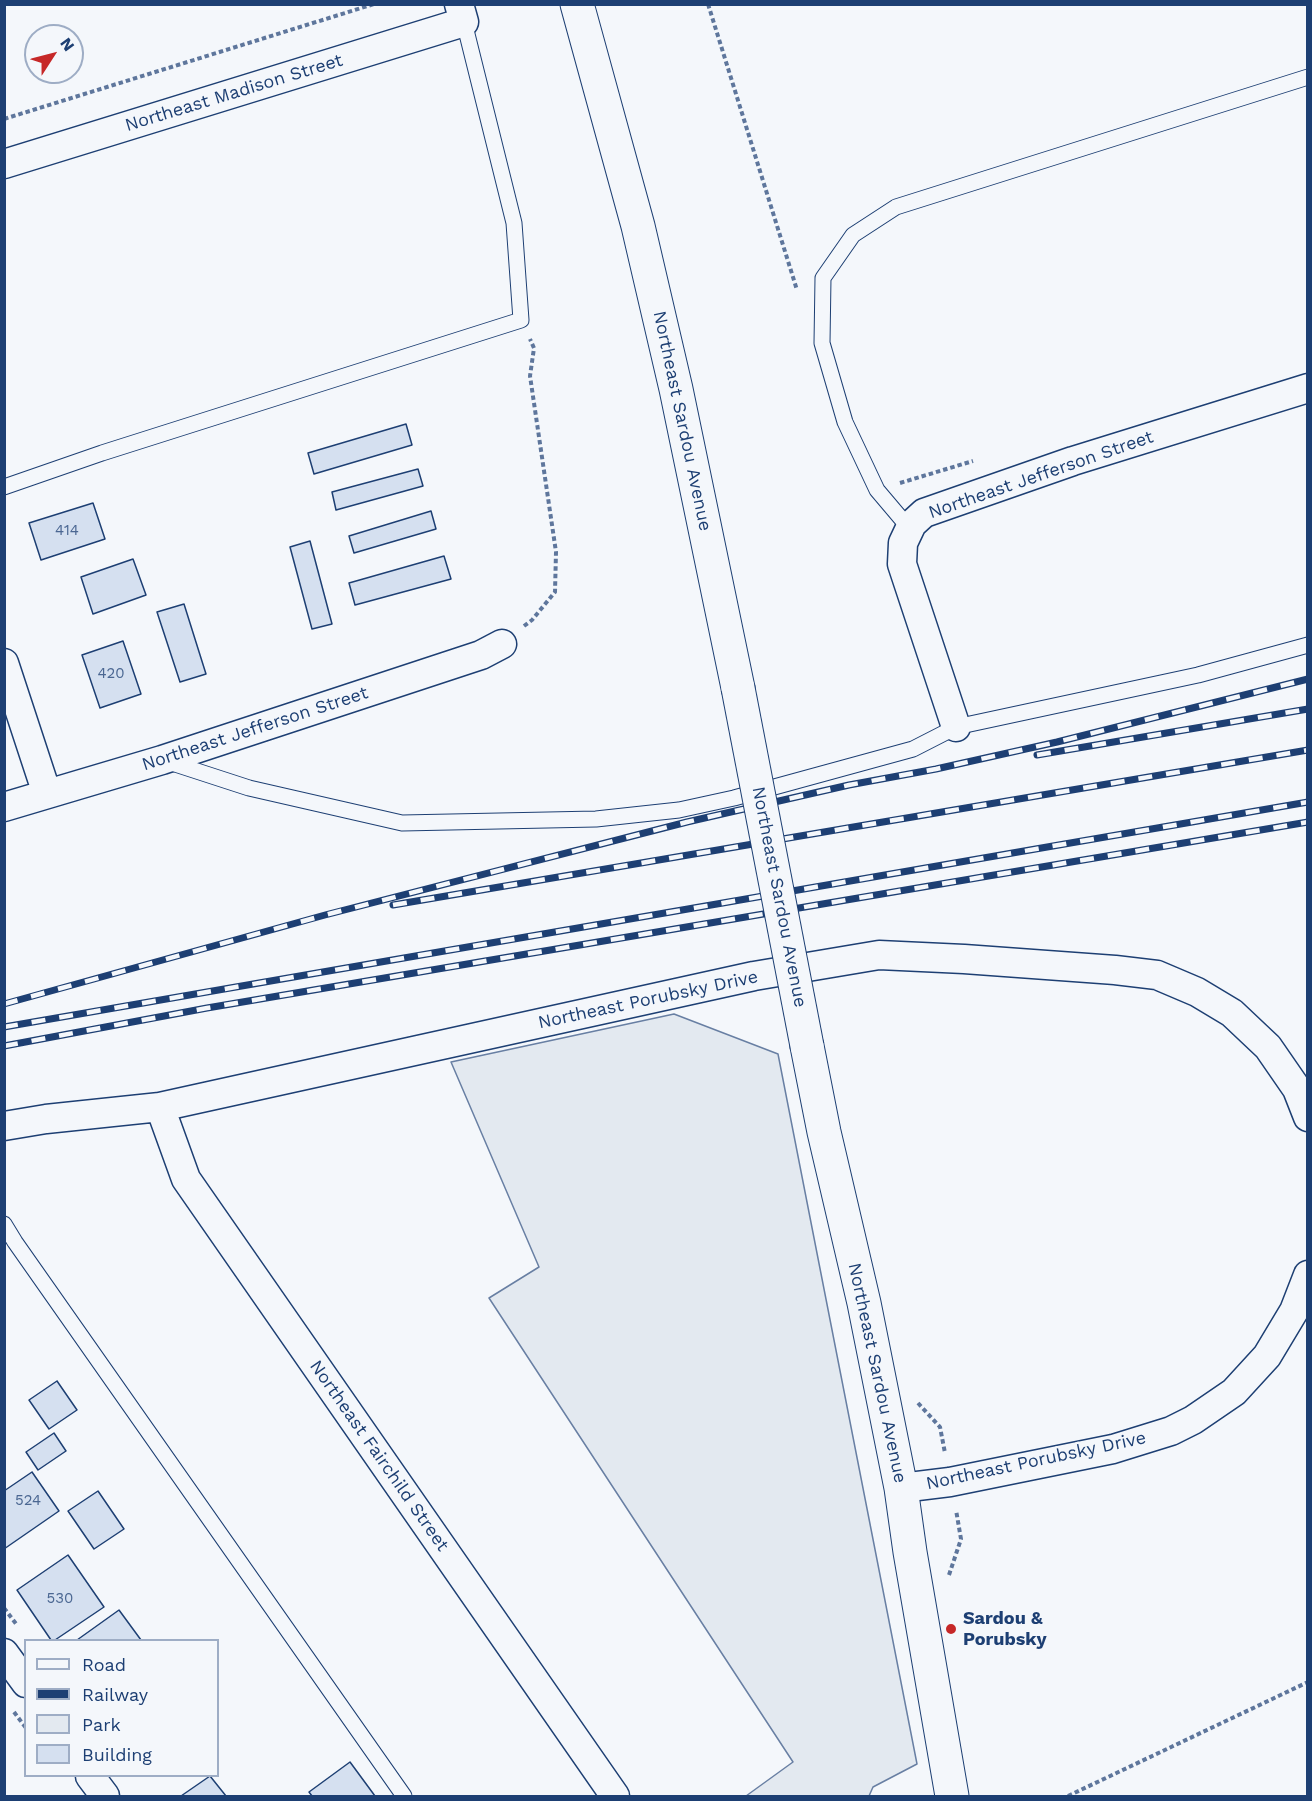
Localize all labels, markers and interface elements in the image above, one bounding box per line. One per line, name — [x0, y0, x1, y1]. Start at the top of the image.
north arrow — [24, 24, 84, 84]
text: N — [56, 34, 79, 55]
street label: Northeast Madison Street — [123, 50, 345, 136]
street label: Northeast Sardou Avenue — [648, 309, 716, 533]
street label: Northeast Jefferson Street — [926, 426, 1156, 524]
house number: 414 — [55, 522, 79, 540]
house number: 420 — [97, 665, 125, 683]
street label: Northeast Jefferson Street — [139, 682, 371, 776]
street label: Northeast Sardou Avenue — [747, 785, 811, 1009]
street label: Northeast Porubsky Drive — [536, 966, 760, 1034]
street label: Northeast Sardou Avenue — [843, 1261, 911, 1485]
street label: Northeast Fairchild Street — [305, 1356, 453, 1556]
street label: Northeast Porubsky Drive — [924, 1427, 1148, 1495]
house number: 524 — [15, 1492, 41, 1510]
house number: 530 — [47, 1590, 73, 1608]
place label: Sardou & Porubsky — [963, 1608, 1047, 1650]
marker: Sardou & Porubsky — [944, 1622, 958, 1636]
legend — [24, 1639, 219, 1777]
text: Road — [82, 1654, 126, 1675]
text: Railway — [82, 1684, 148, 1705]
text: Park — [82, 1714, 121, 1735]
text: Building — [82, 1744, 152, 1765]

